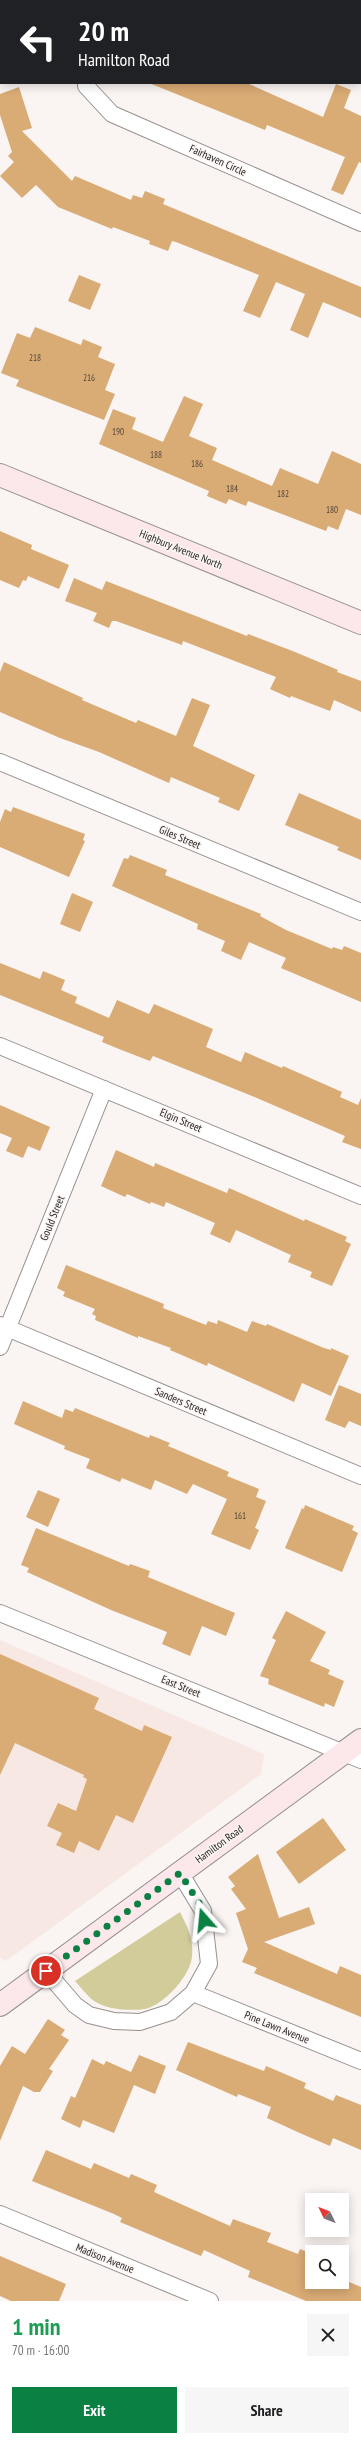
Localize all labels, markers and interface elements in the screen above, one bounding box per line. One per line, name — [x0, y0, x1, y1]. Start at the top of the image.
text: 20 m — [78, 12, 129, 49]
icon: left — [12, 16, 64, 68]
text: Hamilton Road — [78, 48, 170, 71]
street label: Fairhaven Circle — [187, 141, 249, 179]
house number: 218 — [29, 352, 41, 363]
house number: 216 — [83, 372, 95, 383]
house number: 190 — [112, 426, 124, 437]
house number: 188 — [150, 449, 162, 460]
house number: 186 — [191, 458, 203, 469]
house number: 184 — [226, 483, 238, 494]
house number: 182 — [277, 488, 289, 499]
house number: 180 — [326, 504, 338, 515]
street label: Highbury Avenue North — [137, 526, 225, 572]
street label: Giles Street — [157, 822, 203, 852]
street label: Elgin Street — [158, 1105, 204, 1135]
street label: Gould Street — [37, 1193, 67, 1243]
street label: Sanders Street — [153, 1384, 209, 1418]
house number: 161 — [234, 1510, 246, 1521]
street label: East Street — [159, 1672, 203, 1700]
street label: Hamilton Road — [192, 1822, 246, 1866]
position arrow — [183, 1899, 225, 1941]
pin — [29, 1954, 63, 1988]
icon: arrive — [35, 1960, 57, 1982]
street label: Pine Lawn Avenue — [242, 2008, 312, 2047]
north arrow — [305, 2193, 349, 2237]
map controls — [305, 2193, 349, 2289]
street label: Madison Avenue — [74, 2240, 137, 2276]
button: search — [305, 2245, 349, 2289]
text: 1 min — [12, 2311, 60, 2342]
button: close — [307, 2314, 349, 2356]
text: 70 m · 16:00 — [12, 2342, 69, 2359]
button: Exit — [12, 2387, 177, 2433]
button: Share — [185, 2387, 349, 2433]

